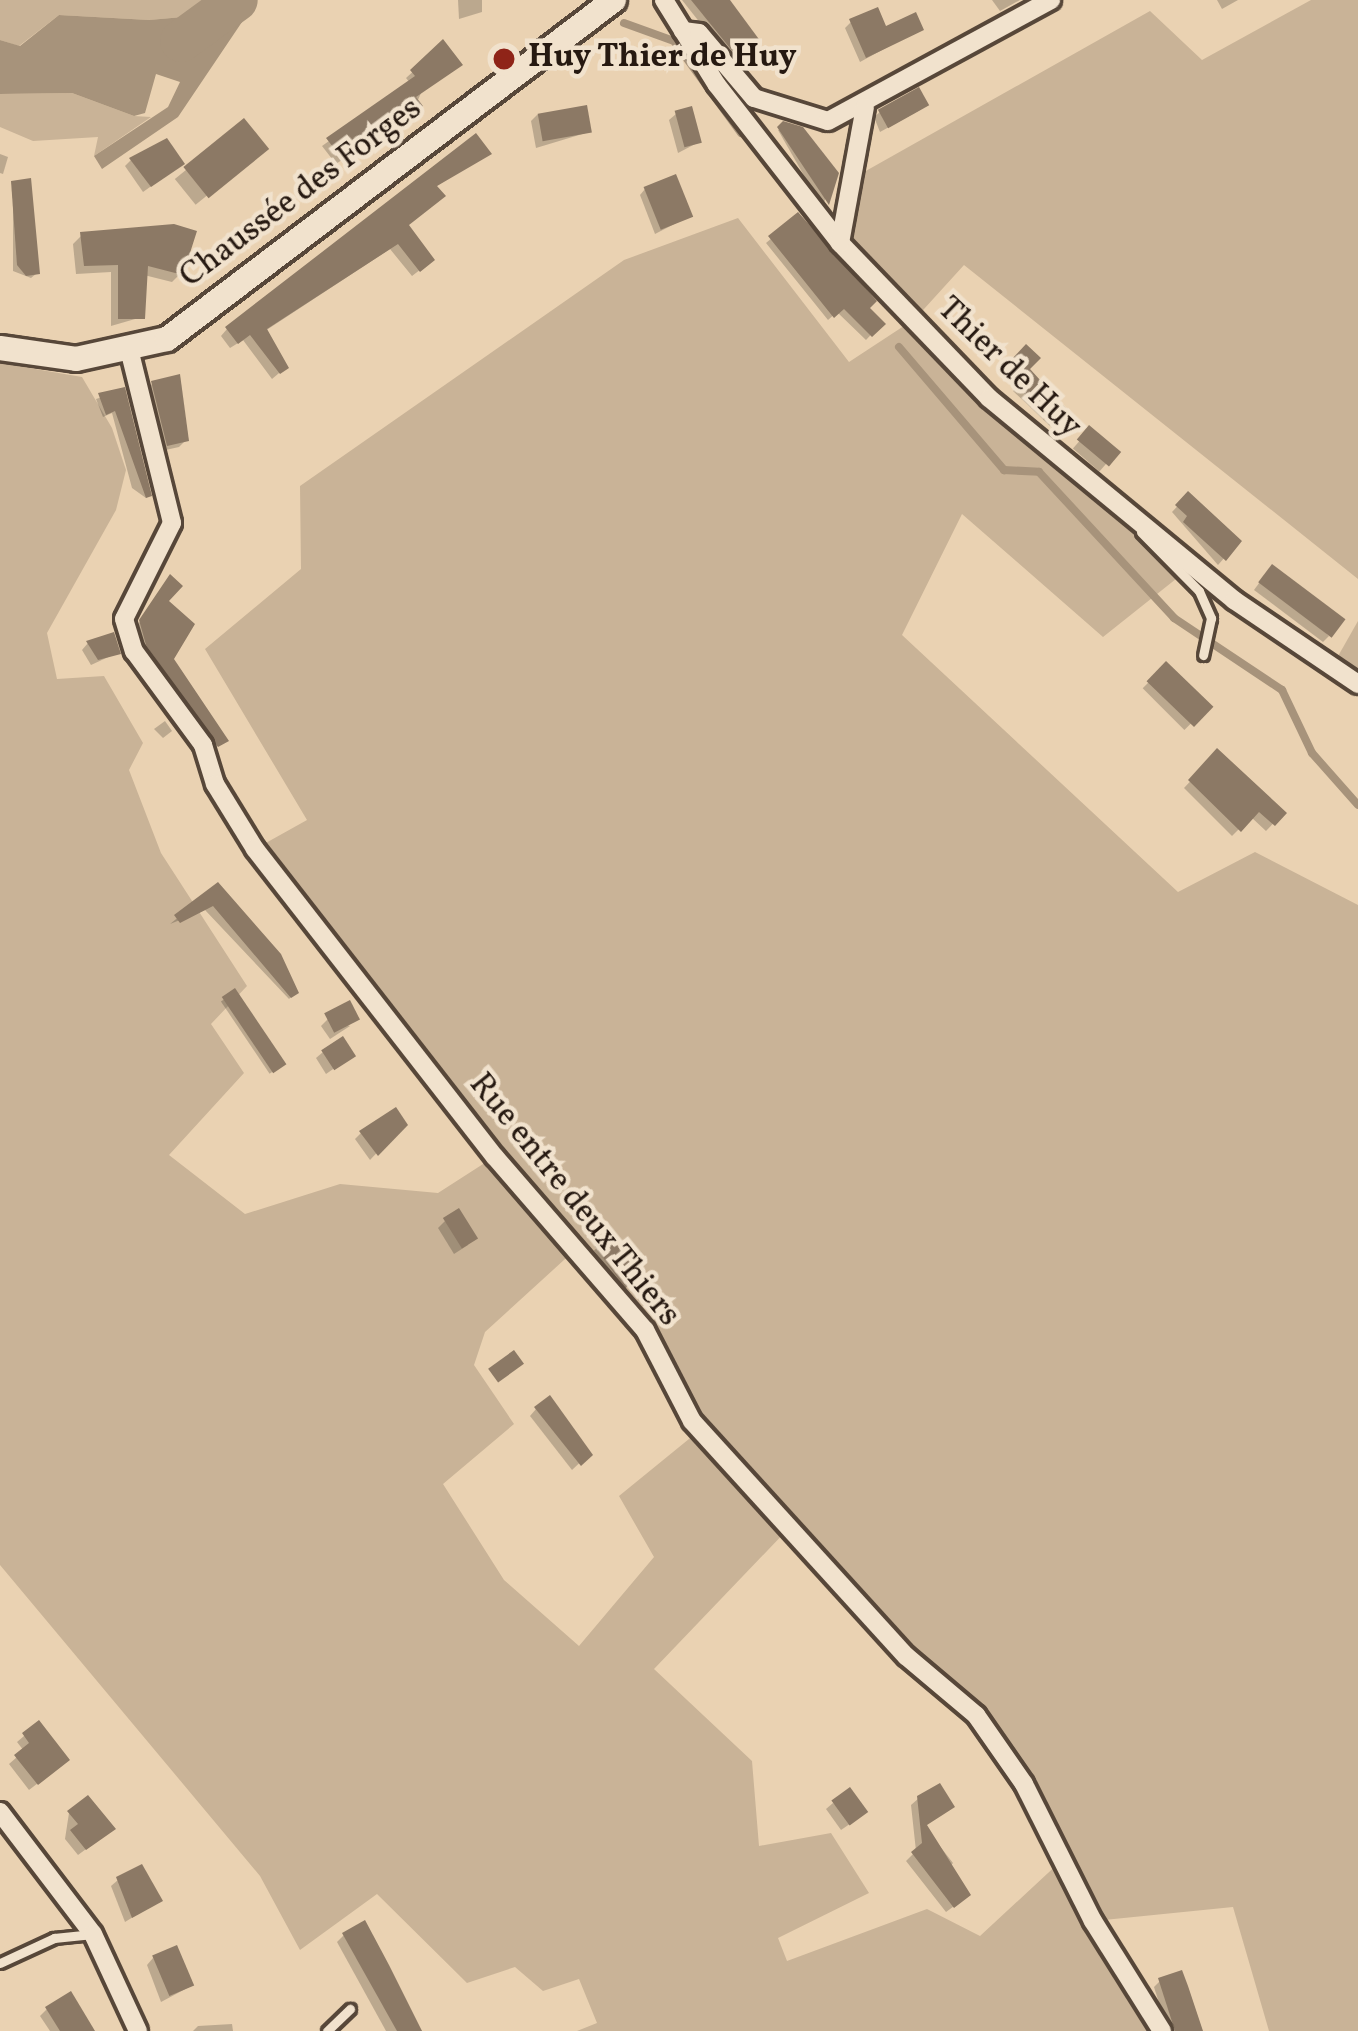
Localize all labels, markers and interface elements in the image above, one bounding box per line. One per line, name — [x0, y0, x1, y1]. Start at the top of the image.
place label: Huy Thier de Huy — [528, 39, 798, 79]
marker: Huy Thier de Huy — [491, 46, 517, 72]
street label: Chaussée des Forges — [173, 90, 431, 298]
street label: Thier de Huy — [928, 290, 1088, 448]
street label: Rue entre deux Thiers — [459, 1066, 687, 1336]

